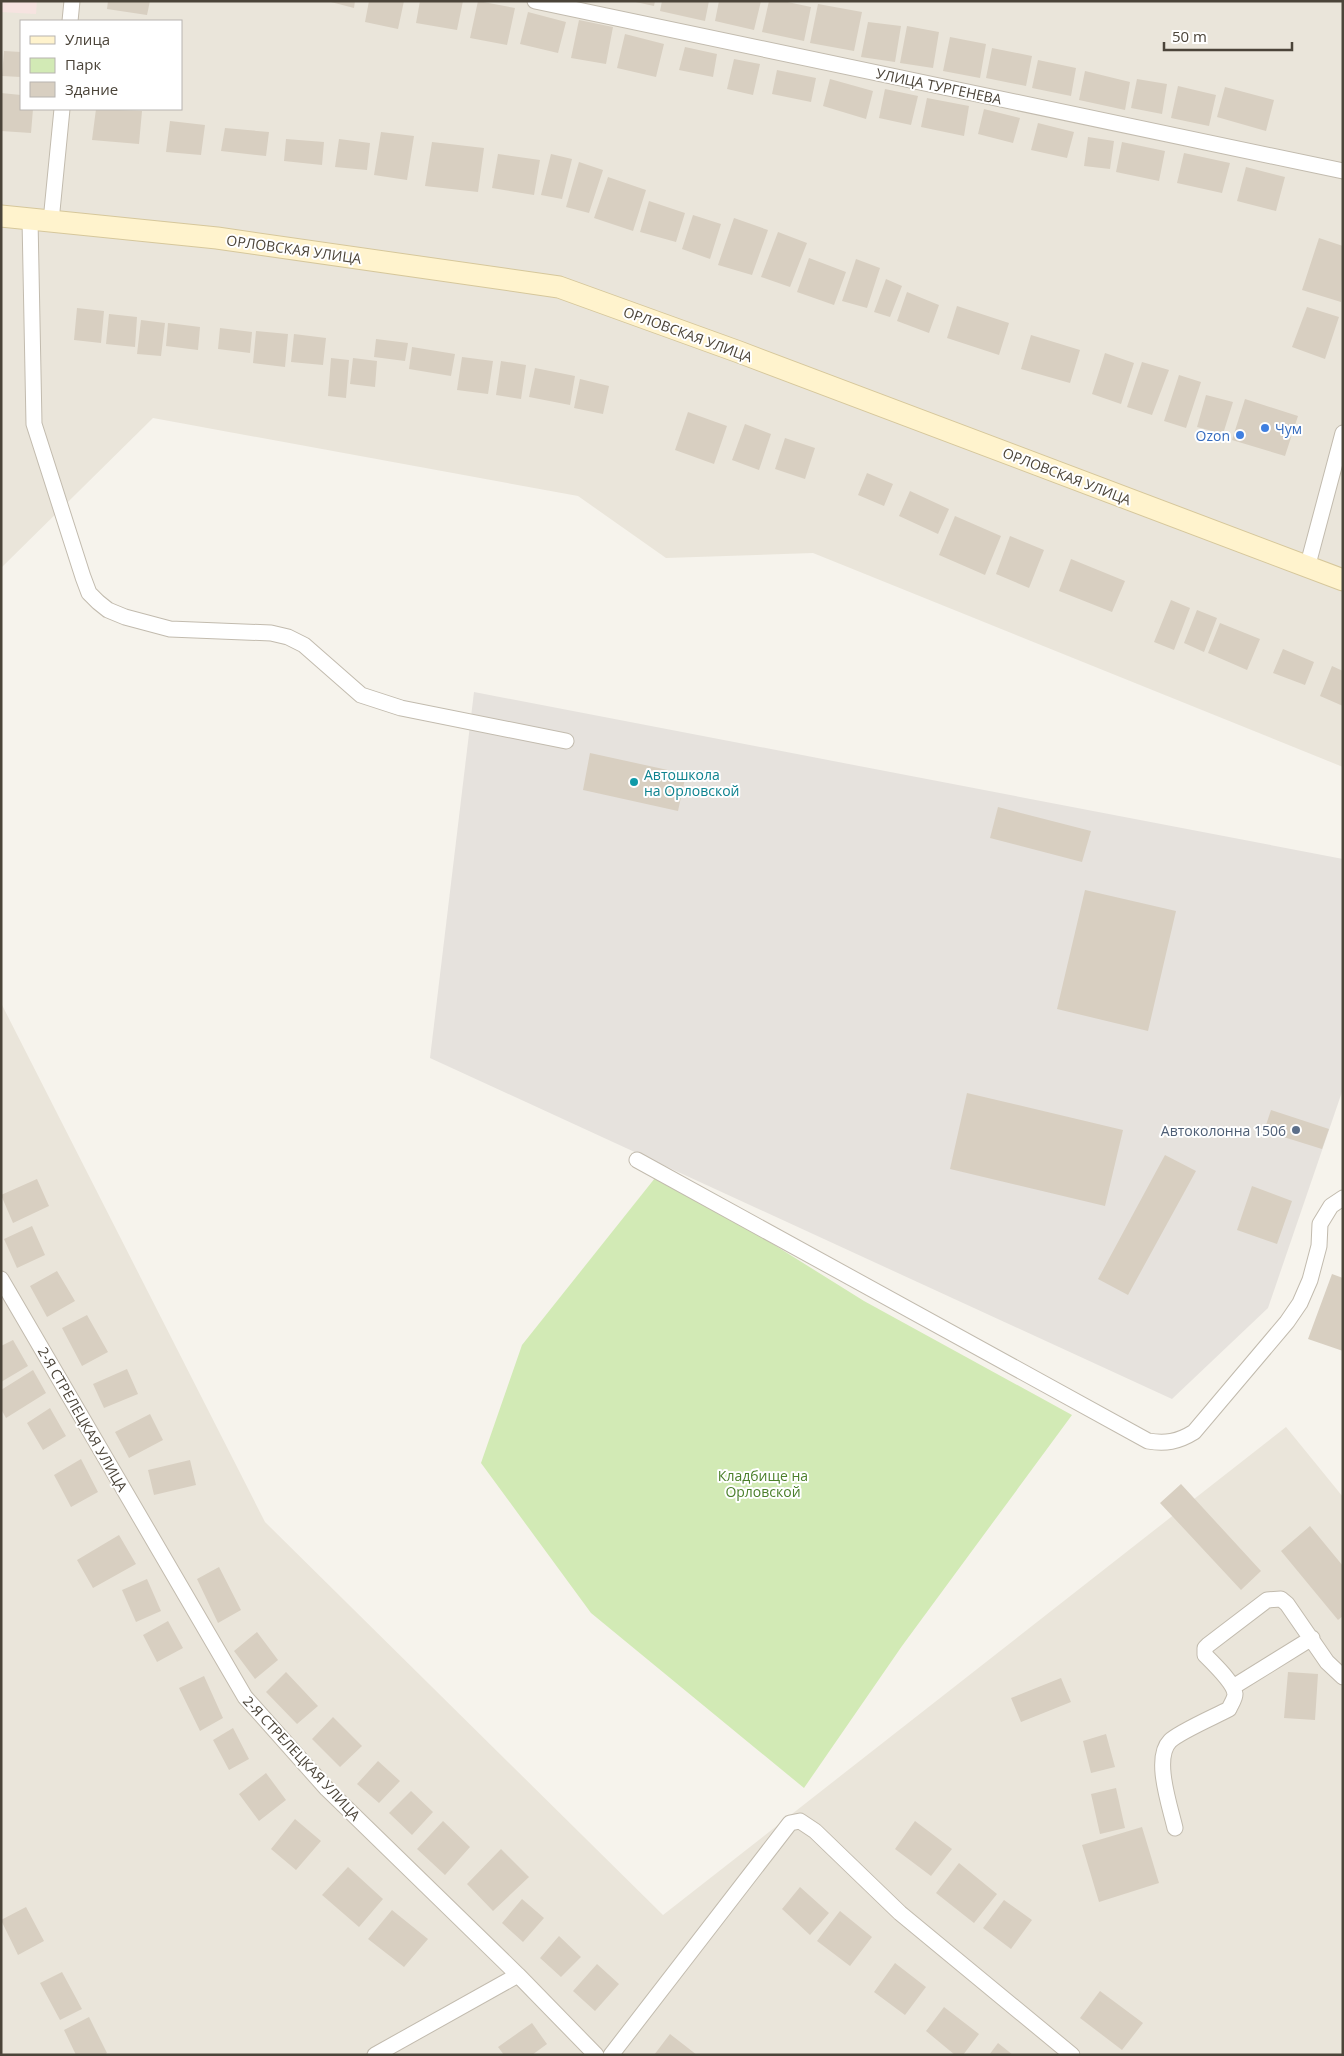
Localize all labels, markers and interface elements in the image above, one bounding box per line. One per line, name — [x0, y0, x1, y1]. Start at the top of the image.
legend — [20, 20, 182, 110]
scale bar — [1164, 20, 1292, 52]
text: 50 m — [1172, 26, 1207, 46]
text: Улица — [65, 29, 110, 49]
text: Парк — [65, 54, 101, 74]
street label: УЛИЦА ТУРГЕНЕВА — [875, 63, 1004, 109]
text: Здание — [65, 79, 118, 99]
street label: ОРЛОВСКАЯ УЛИЦА — [225, 230, 363, 268]
street label: ОРЛОВСКАЯ УЛИЦА — [621, 302, 755, 366]
place label: Чум — [1275, 419, 1302, 438]
marker: Чум — [1259, 422, 1271, 434]
place label: Ozon — [1196, 426, 1230, 445]
marker: Ozon — [1234, 429, 1246, 441]
street label: ОРЛОВСКАЯ УЛИЦА — [1000, 443, 1134, 509]
place label: Автошкола на Орловской — [644, 765, 739, 800]
marker: Автошкола на Орловской — [628, 776, 640, 788]
place label: Автоколонна 1506 — [1161, 1121, 1286, 1140]
marker: Автоколонна 1506 — [1290, 1124, 1302, 1136]
street label: 2-Я СТРЕЛЕЦКАЯ УЛИЦА — [34, 1343, 132, 1495]
park label: Кладбище на Орловской — [718, 1466, 808, 1501]
street label: 2-Я СТРЕЛЕЦКАЯ УЛИЦА — [239, 1692, 365, 1825]

